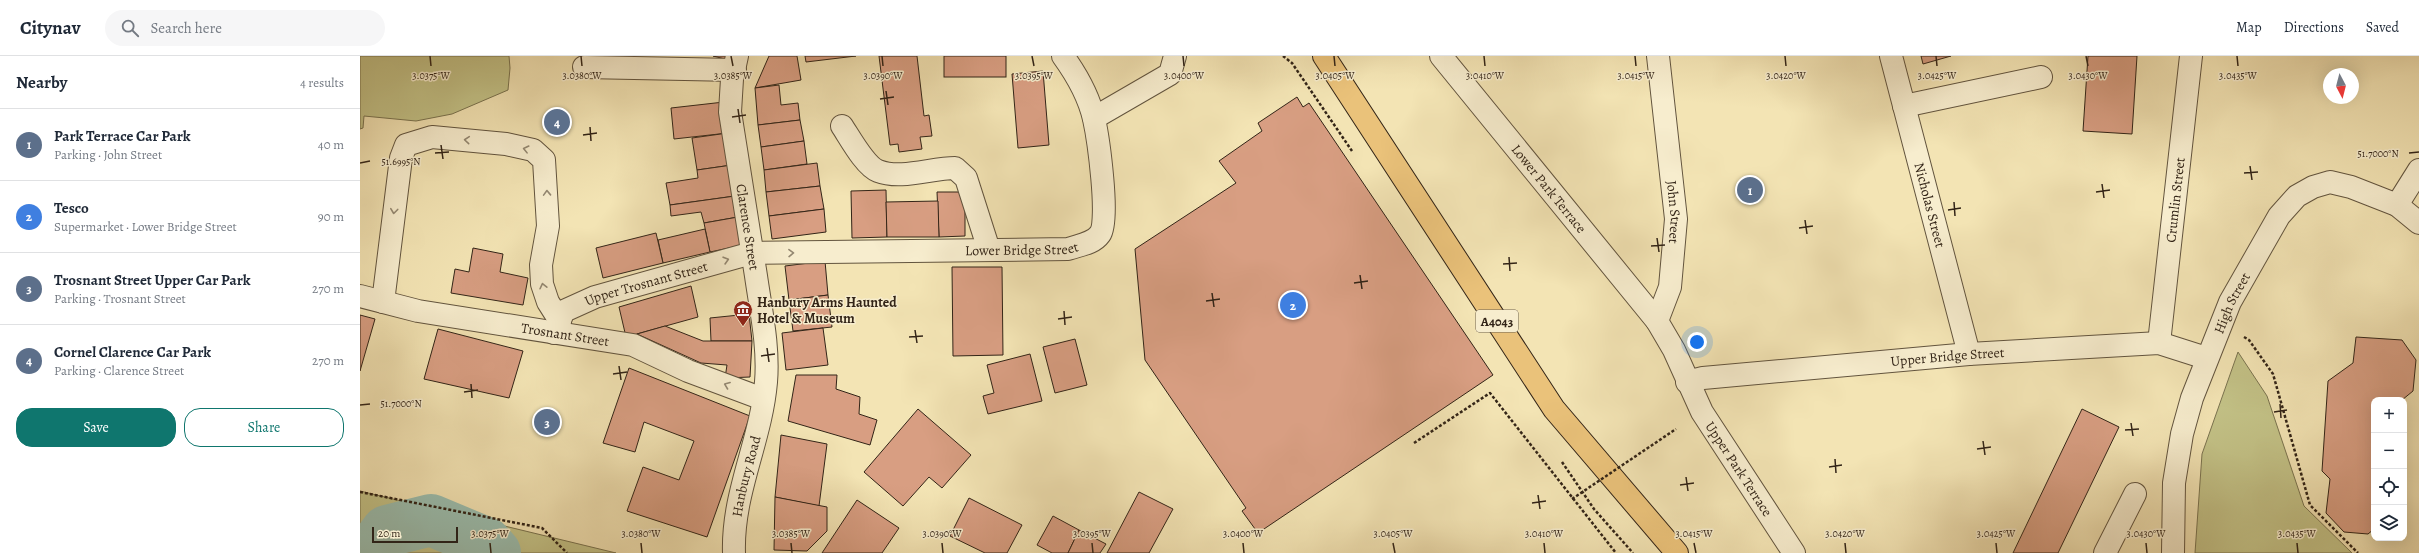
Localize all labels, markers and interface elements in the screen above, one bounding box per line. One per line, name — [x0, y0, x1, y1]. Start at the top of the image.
search box — [105, 10, 385, 46]
text: Citynav — [20, 15, 81, 41]
icon: search — [119, 17, 141, 39]
text: Search here — [151, 18, 222, 38]
text: Map — [2236, 18, 2262, 37]
text: Directions — [2284, 18, 2344, 37]
text: Saved — [2366, 18, 2399, 37]
north arrow — [2323, 68, 2359, 104]
text: 3.0375°W — [412, 69, 450, 82]
text: 3.0380°W — [562, 69, 602, 82]
text: 3.0385°W — [714, 69, 753, 82]
text: 3.0390°W — [864, 69, 903, 82]
text: 3.0395°W — [1015, 69, 1054, 82]
text: 3.0400°W — [1164, 69, 1205, 82]
text: 3.0405°W — [1315, 69, 1355, 82]
text: 3.0410°W — [1466, 69, 1505, 82]
text: 3.0415°W — [1617, 69, 1655, 82]
text: 3.0420°W — [1766, 69, 1806, 82]
text: 3.0425°W — [1918, 69, 1957, 82]
text: 3.0430°W — [2069, 69, 2108, 82]
text: 3.0435°W — [2219, 69, 2258, 82]
text: Nearby — [16, 71, 67, 94]
text: 4 results — [300, 74, 344, 91]
pin: 4 — [544, 107, 570, 137]
text: Park Terrace Car Park — [54, 126, 191, 146]
text: 1 — [27, 136, 31, 153]
text: 40 m — [318, 136, 344, 153]
one-way arrow — [464, 136, 470, 145]
street label: Lower Park Terrace — [1507, 141, 1591, 237]
one-way arrow — [523, 145, 530, 153]
text: Parking · John Street — [54, 146, 162, 163]
text: 51.7000°N — [2357, 147, 2399, 160]
text: 51.6995°N — [382, 155, 421, 168]
street label: Crumlin Street — [2161, 156, 2190, 243]
street label: Nicholas Street — [1909, 161, 1950, 250]
pin: 1 — [1737, 175, 1763, 205]
street label: John Street — [1662, 180, 1685, 245]
street label: Clarence Street — [731, 183, 764, 272]
one-way arrow — [542, 190, 551, 196]
text: Tesco — [54, 198, 89, 218]
text: 2 — [26, 208, 32, 225]
text: 90 m — [318, 208, 344, 225]
one-way arrow — [390, 208, 399, 214]
text: Supermarket · Lower Bridge Street — [54, 218, 237, 235]
street label: Lower Bridge Street — [965, 237, 1081, 260]
one-way arrow — [788, 248, 794, 257]
street label: Upper Trosnant Street — [581, 257, 710, 311]
one-way arrow — [722, 257, 729, 265]
street label: High Street — [2209, 269, 2255, 337]
text: Trosnant Street Upper Car Park — [54, 270, 251, 290]
text: 3 — [26, 280, 32, 297]
text: 270 m — [312, 280, 344, 297]
one-way arrow — [540, 283, 548, 289]
text: Parking · Trosnant Street — [54, 290, 186, 307]
pin: 2 — [1280, 290, 1306, 320]
place label: Hanbury Arms Haunted Hotel & Museum — [757, 293, 897, 328]
museum icon: Hanbury Arms Haunted Hotel & Museum — [732, 299, 754, 327]
road number: A4043 — [1476, 310, 1518, 332]
street label: Trosnant Street — [520, 318, 611, 351]
your location — [1687, 332, 1707, 352]
text: Cornel Clarence Car Park — [54, 342, 211, 362]
street label: Upper Bridge Street — [1890, 343, 2005, 371]
text: 4 — [26, 352, 32, 369]
text: 270 m — [312, 352, 344, 369]
text: Parking · Clarence Street — [54, 362, 184, 379]
one-way arrow — [723, 382, 730, 390]
text: 51.7000°N — [380, 397, 422, 410]
map controls — [2371, 397, 2407, 541]
button: + — [2371, 397, 2407, 433]
pin: 3 — [534, 407, 560, 437]
button: Save — [16, 408, 176, 447]
button: Share — [184, 408, 344, 447]
street label: Upper Park Terrace — [1701, 418, 1777, 520]
street label: Hanbury Road — [727, 433, 766, 518]
button: − — [2371, 433, 2407, 469]
button: locate — [2371, 469, 2407, 505]
button: layers — [2371, 505, 2407, 541]
scale bar — [372, 525, 458, 544]
text: 20 m — [378, 526, 400, 541]
text: 3.0375°W — [471, 527, 509, 540]
text: 3.0380°W — [621, 527, 661, 540]
text: 3.0385°W — [772, 527, 811, 540]
text: 3.0390°W — [923, 527, 962, 540]
text: 3.0395°W — [1073, 527, 1112, 540]
text: 3.0400°W — [1223, 527, 1264, 540]
text: 3.0405°W — [1373, 527, 1413, 540]
text: 3.0410°W — [1525, 527, 1564, 540]
text: 3.0415°W — [1675, 527, 1713, 540]
text: 3.0420°W — [1825, 527, 1865, 540]
text: 3.0425°W — [1977, 527, 2016, 540]
text: 3.0430°W — [2127, 527, 2166, 540]
text: 3.0435°W — [2278, 527, 2317, 540]

